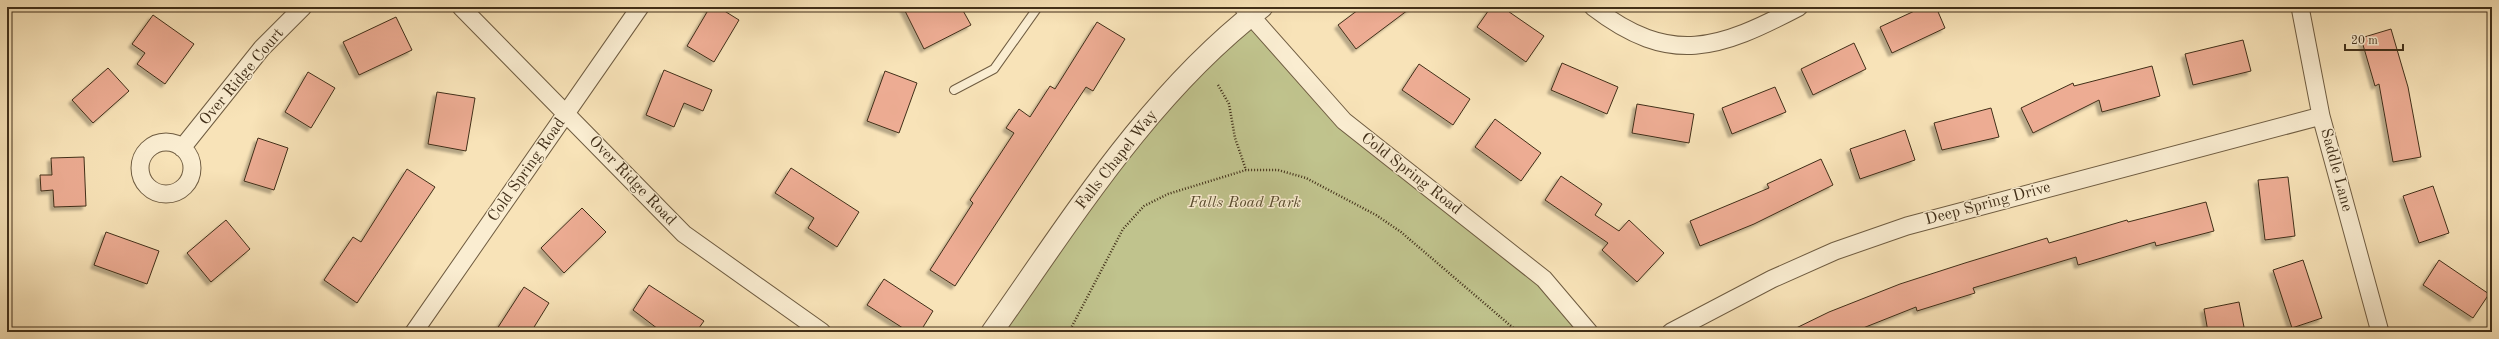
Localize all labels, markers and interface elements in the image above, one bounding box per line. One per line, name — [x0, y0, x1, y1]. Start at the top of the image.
street label: Over Ridge Court — [197, 25, 287, 129]
scale bar — [2345, 26, 2403, 52]
text: 20 m — [2351, 35, 2378, 47]
street label: Falls Chapel Way — [1073, 107, 1161, 213]
street label: Cold Spring Road — [485, 115, 569, 225]
street label: Saddle Lane — [2317, 127, 2355, 213]
street label: Cold Spring Road — [1358, 130, 1464, 218]
street label: Over Ridge Road — [585, 133, 679, 229]
street label: Deep Spring Drive — [1924, 180, 2052, 228]
park label: Falls Road Park — [1188, 195, 1301, 211]

